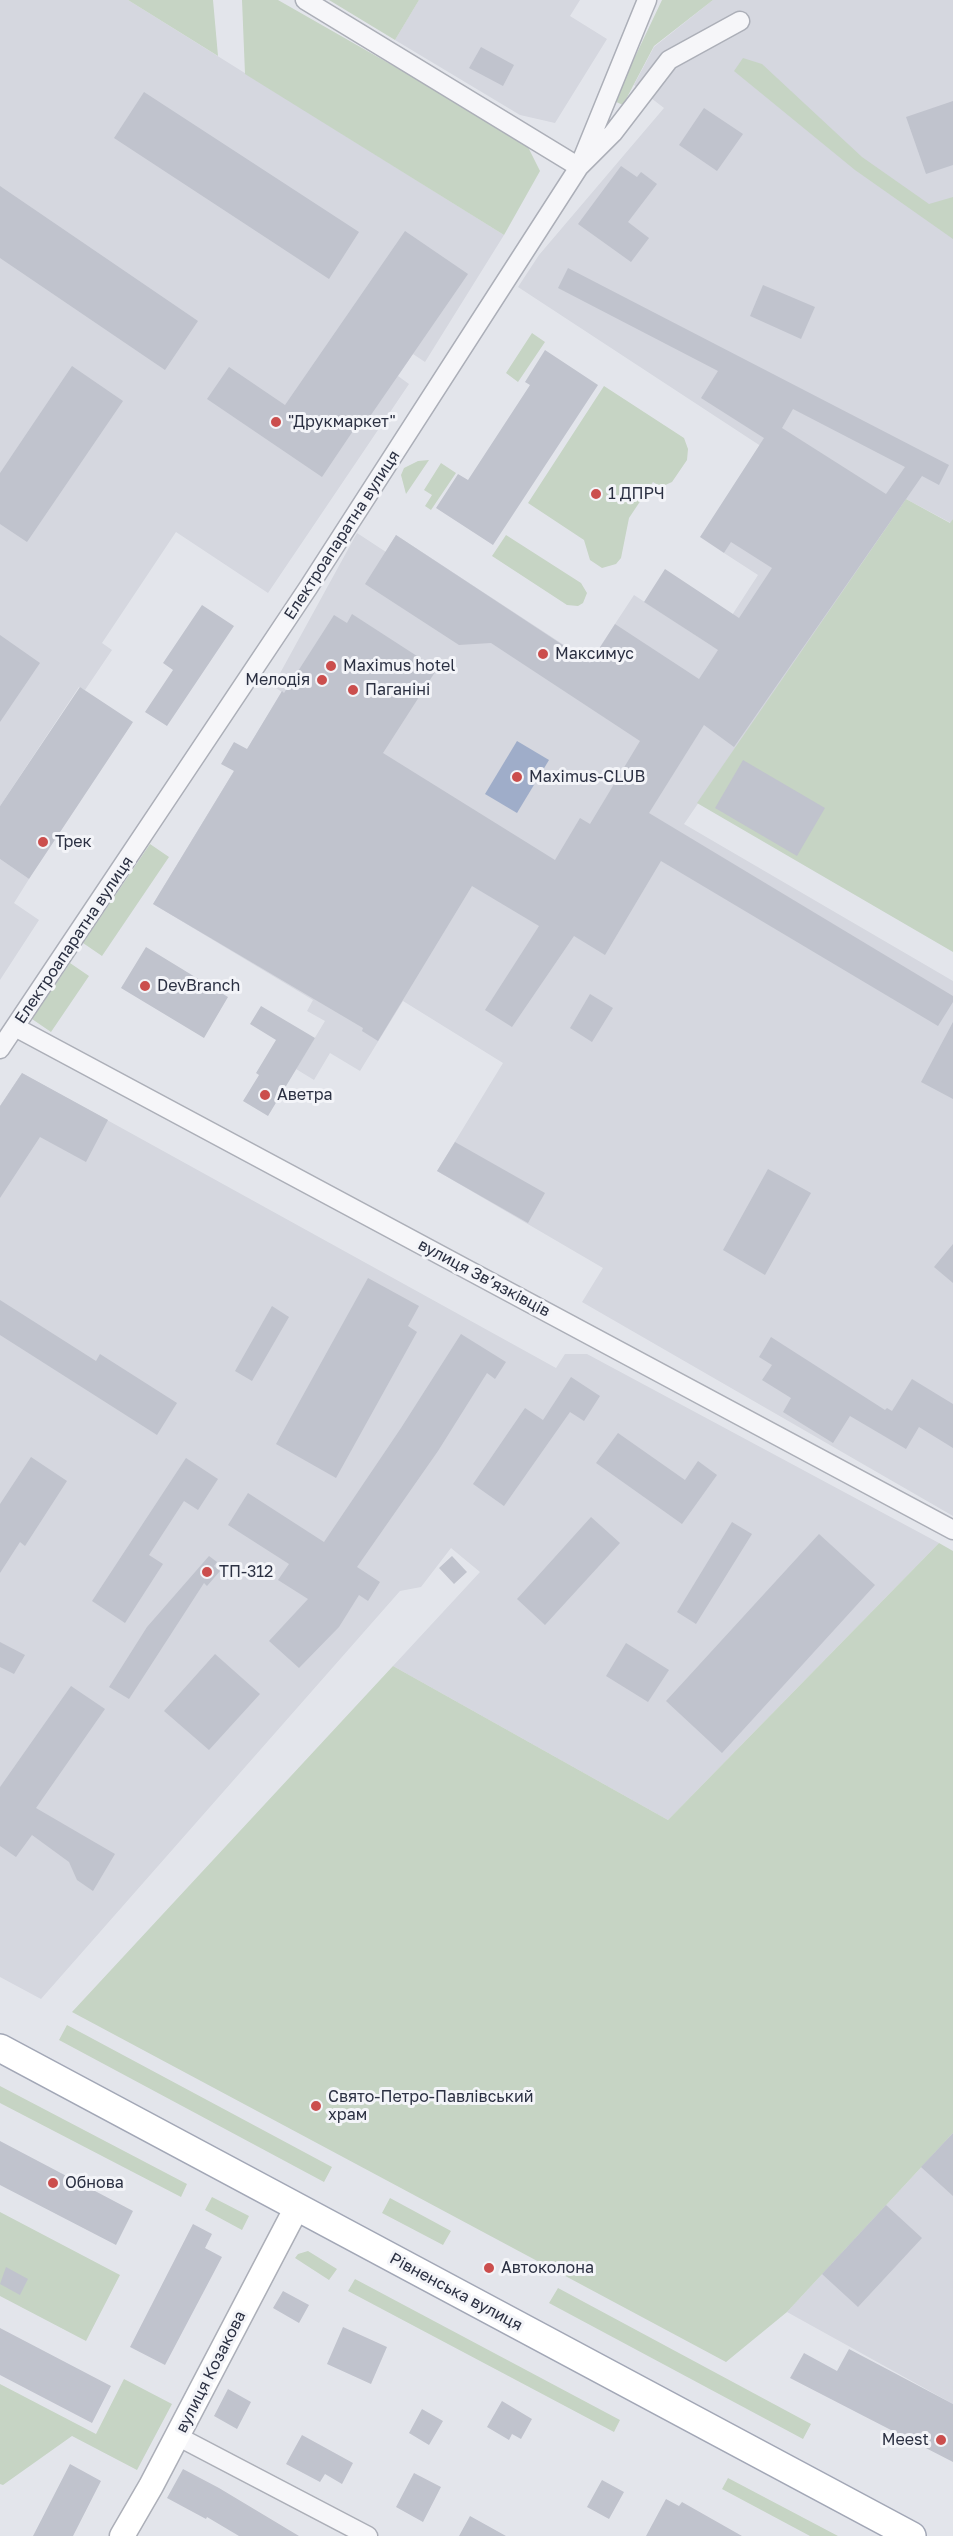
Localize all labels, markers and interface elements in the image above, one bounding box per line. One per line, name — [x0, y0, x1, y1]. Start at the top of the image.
place label: "Друкмаркет" — [288, 412, 396, 432]
marker: "Друкмаркет" — [269, 415, 283, 429]
street label: Електроапаратна вулиця — [280, 447, 404, 623]
place label: 1 ДПРЧ — [608, 484, 665, 504]
marker: 1 ДПРЧ — [589, 487, 603, 501]
place label: Максимус — [555, 644, 634, 664]
marker: Максимус — [536, 647, 550, 661]
place label: Maximus hotel — [343, 656, 455, 676]
marker: Maximus hotel — [324, 659, 338, 673]
place label: Мелодія — [245, 670, 310, 690]
marker: Мелодія — [315, 673, 329, 687]
place label: Паганіні — [365, 680, 430, 700]
marker: Паганіні — [346, 683, 360, 697]
place label: Maximus-CLUB — [529, 767, 645, 787]
marker: Maximus-CLUB — [510, 770, 524, 784]
place label: Трек — [55, 832, 92, 852]
marker: Трек — [36, 835, 50, 849]
street label: Електроапаратна вулиця — [11, 853, 137, 1027]
place label: DevBranch — [157, 976, 240, 996]
marker: DevBranch — [138, 979, 152, 993]
place label: Аветра — [277, 1085, 333, 1105]
marker: Аветра — [258, 1088, 272, 1102]
street label: вулиця Звʼязківців — [415, 1235, 553, 1321]
place label: ТП-312 — [219, 1562, 273, 1582]
marker: ТП-312 — [200, 1565, 214, 1579]
place label: Свято-Петро-Павлівський храм — [328, 2087, 533, 2125]
marker: Свято-Петро-Павлівський храм — [309, 2099, 323, 2113]
place label: Обнова — [65, 2173, 124, 2193]
marker: Обнова — [46, 2176, 60, 2190]
street label: Рівненська вулиця — [386, 2249, 526, 2335]
place label: Автоколона — [501, 2258, 594, 2278]
marker: Автоколона — [482, 2261, 496, 2275]
street label: вулиця Козакова — [172, 2308, 250, 2436]
place label: Meest — [882, 2430, 929, 2450]
marker: Meest — [934, 2433, 948, 2447]

